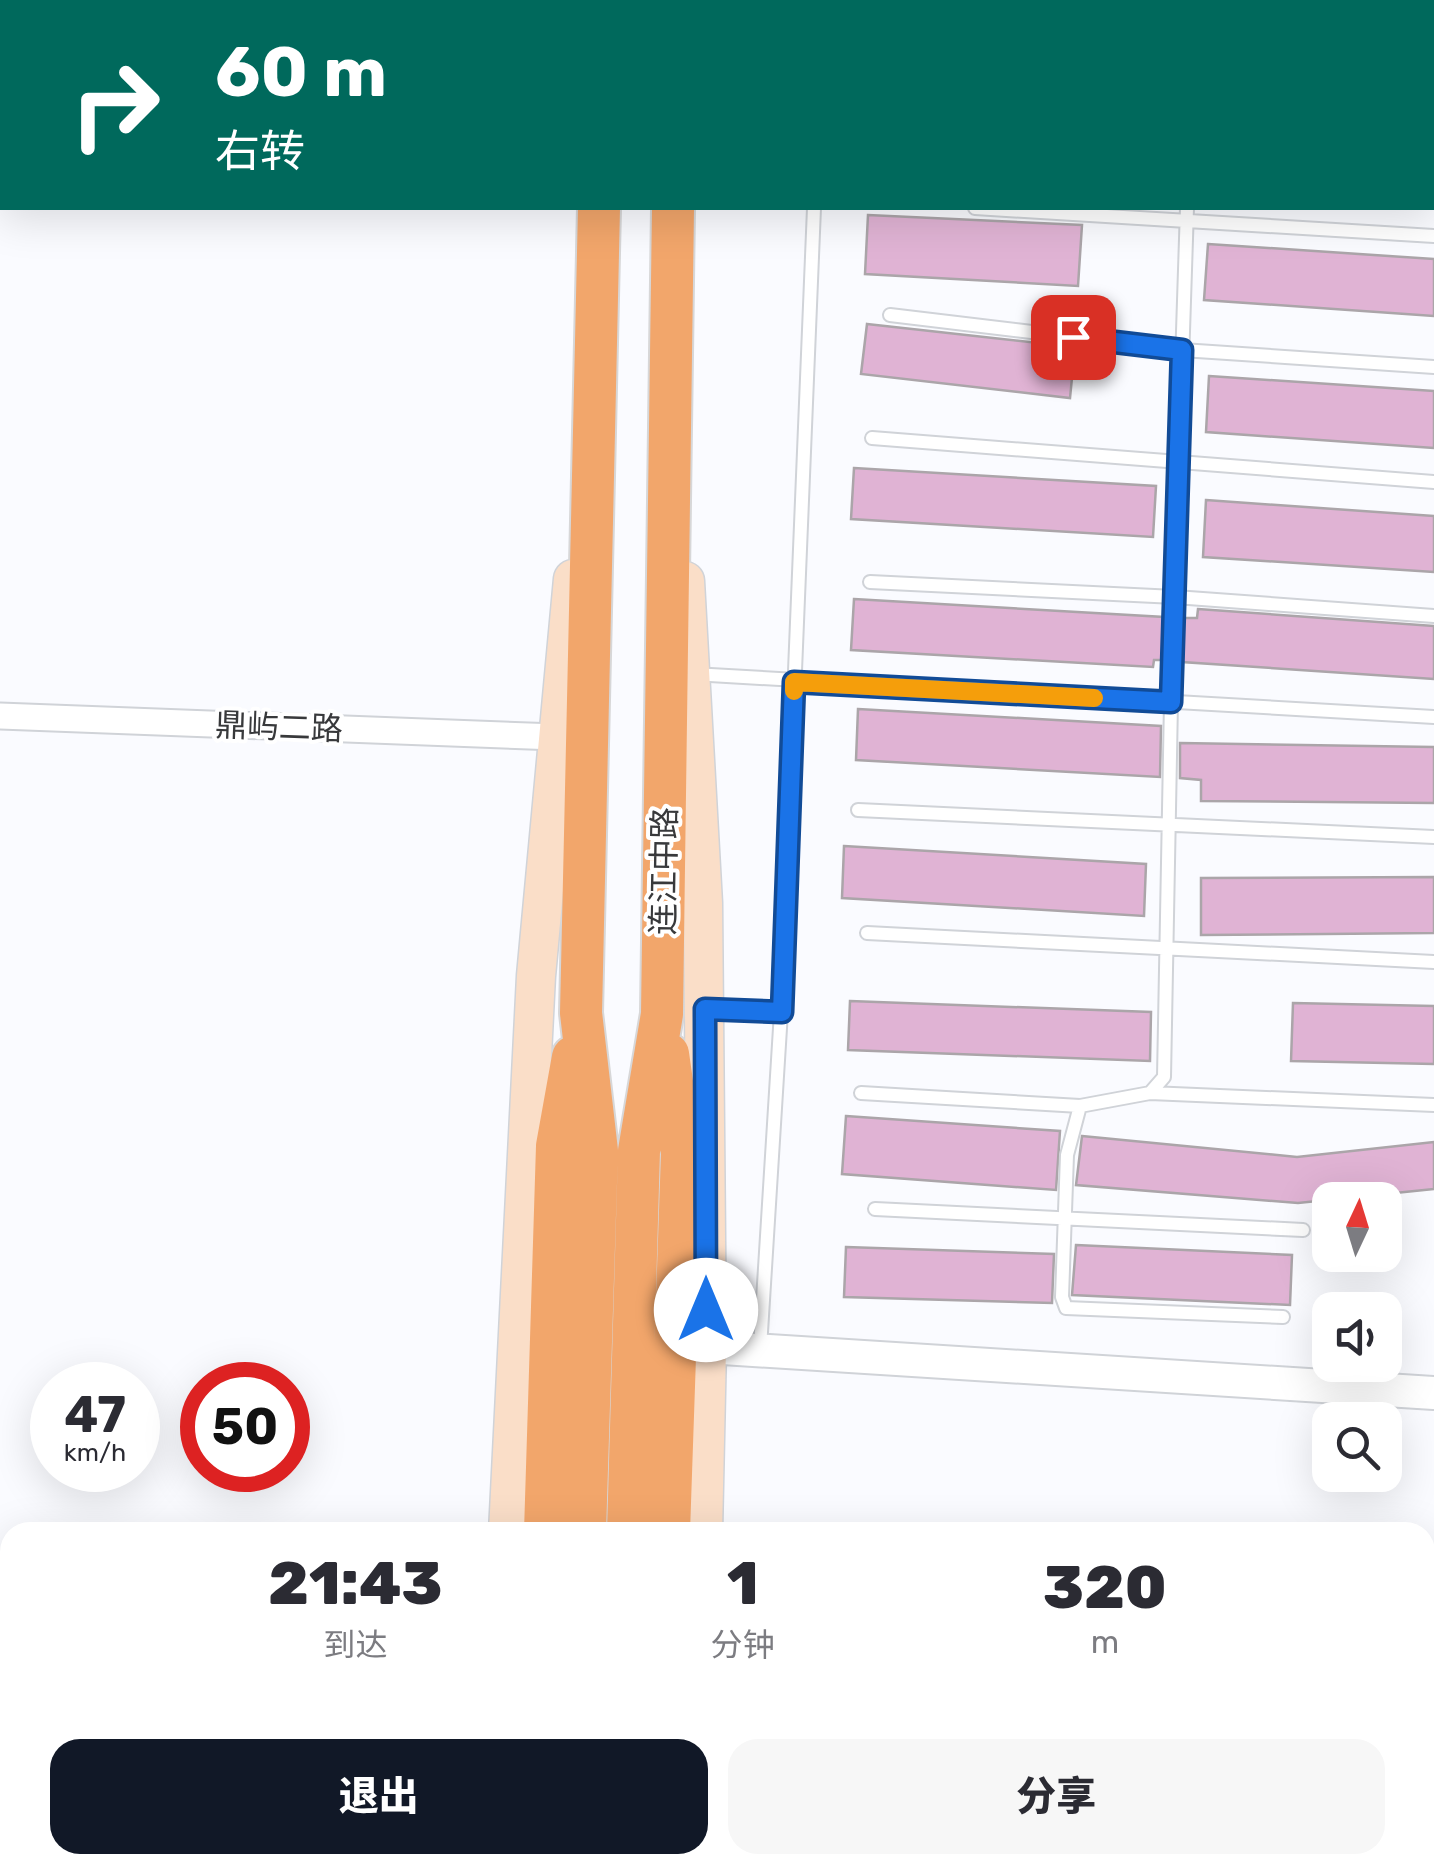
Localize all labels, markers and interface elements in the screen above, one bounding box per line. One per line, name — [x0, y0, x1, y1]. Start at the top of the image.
text: 60 m — [215, 31, 387, 114]
icon: right — [50, 40, 180, 170]
text: 右转 — [215, 125, 305, 178]
pin — [1031, 295, 1116, 380]
icon: arrive — [1046, 310, 1101, 365]
street label: 鼎屿二路 — [214, 706, 344, 748]
street label: 连江中路 — [644, 807, 684, 935]
north arrow — [1312, 1182, 1402, 1272]
map controls — [1312, 1182, 1402, 1492]
position arrow — [654, 1258, 758, 1362]
button: sound — [1312, 1292, 1402, 1382]
speed limit sign: 50 — [180, 1362, 310, 1492]
text: 47 — [64, 1385, 126, 1445]
button: search — [1312, 1402, 1402, 1492]
text: km/h — [64, 1438, 126, 1467]
text: 21:43 — [268, 1548, 443, 1619]
text: 1 — [727, 1548, 759, 1619]
text: 320 — [1043, 1552, 1167, 1623]
text: m — [1091, 1623, 1119, 1661]
text: 到达 — [323, 1626, 387, 1664]
text: 分钟 — [711, 1626, 775, 1664]
button: 退出 — [50, 1739, 708, 1854]
button: 分享 — [728, 1739, 1385, 1854]

